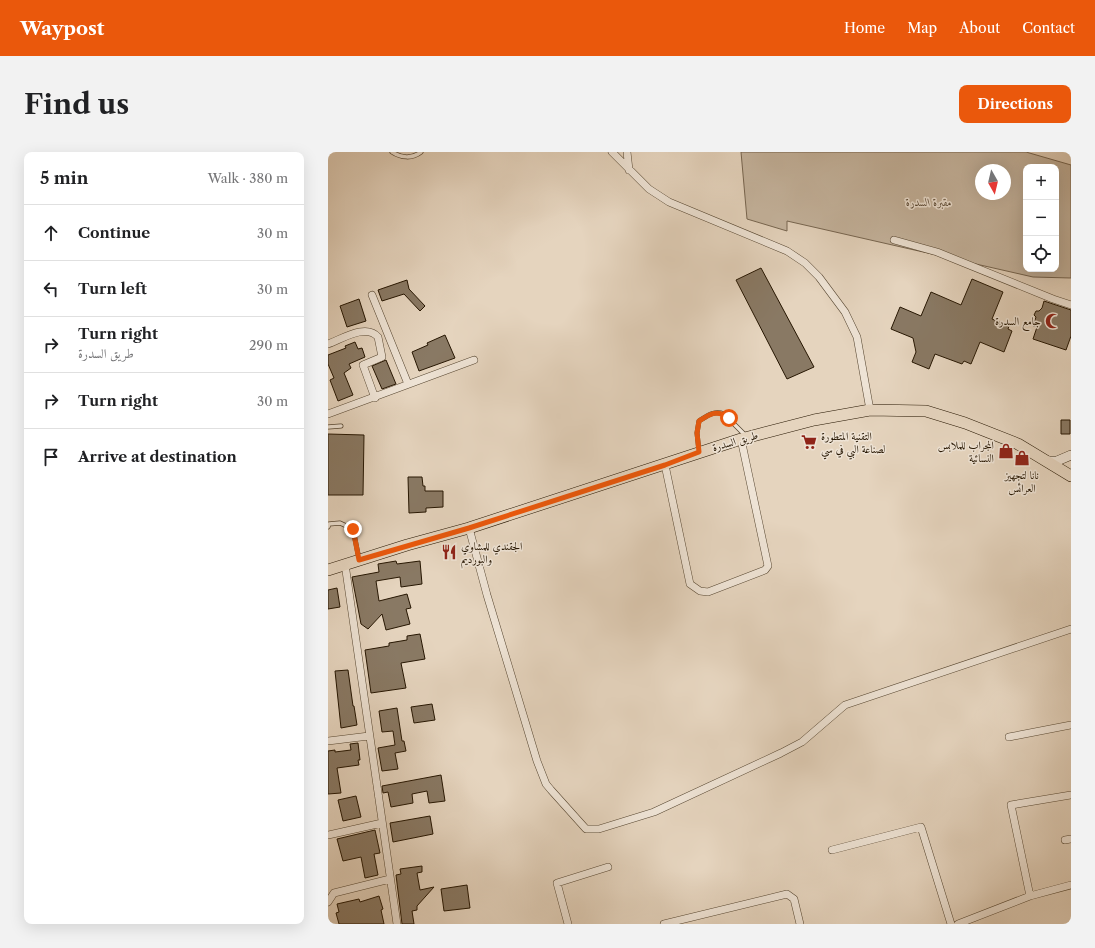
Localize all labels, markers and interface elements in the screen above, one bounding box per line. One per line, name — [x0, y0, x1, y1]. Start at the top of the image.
text: Waypost — [20, 17, 104, 40]
text: Home — [844, 19, 885, 37]
text: Map — [907, 19, 937, 37]
text: About — [959, 19, 1000, 37]
text: Contact — [1022, 19, 1075, 37]
button: Directions — [959, 85, 1071, 123]
text: Find us — [24, 87, 129, 121]
north arrow — [975, 164, 1011, 200]
map controls — [1023, 164, 1059, 272]
button: + — [1023, 164, 1059, 200]
text: 5 min — [40, 168, 88, 188]
text: Walk · 380 m — [208, 170, 288, 186]
park label: مقبرة السدرة — [905, 195, 952, 209]
button: − — [1023, 200, 1059, 236]
icon: ahead — [40, 222, 62, 244]
text: Continue — [78, 223, 150, 242]
text: 30 m — [257, 225, 288, 241]
button: locate — [1023, 236, 1059, 272]
icon: left — [40, 278, 62, 300]
text: Turn left — [78, 279, 147, 298]
text: 30 m — [257, 281, 288, 297]
mosque icon: جامع السدرة — [1044, 312, 1062, 330]
place label: جامع السدرة — [995, 314, 1041, 331]
text: Turn right — [78, 324, 158, 343]
icon: right — [40, 334, 62, 356]
text: 290 m — [249, 337, 288, 353]
text: طريق السدرة — [78, 345, 134, 361]
icon: right — [40, 390, 62, 412]
text: Turn right — [78, 391, 158, 410]
text: 30 m — [257, 393, 288, 409]
route start — [720, 409, 738, 427]
street label: طريق السدرة — [710, 428, 760, 455]
place label: التقنية المتطورة لصناعة البي في سي — [821, 429, 885, 460]
supermarket icon: التقنية المتطورة لصناعة البي في سي — [800, 433, 818, 451]
place label: المجراب للملابس النسائية — [938, 438, 994, 465]
shop icon: المجراب للملابس النسائية — [997, 442, 1015, 460]
icon: arrive — [40, 446, 62, 468]
text: Arrive at destination — [78, 447, 237, 466]
shop icon: نانا لتجهيز العرائس — [1013, 449, 1031, 467]
place label: نانا لتجهيز العرائس — [1004, 468, 1039, 496]
route end — [344, 520, 362, 538]
place label: الجقندي للمشاوي والبورديم — [461, 539, 522, 569]
restaurant icon: الجقندي للمشاوي والبورديم — [440, 543, 458, 561]

